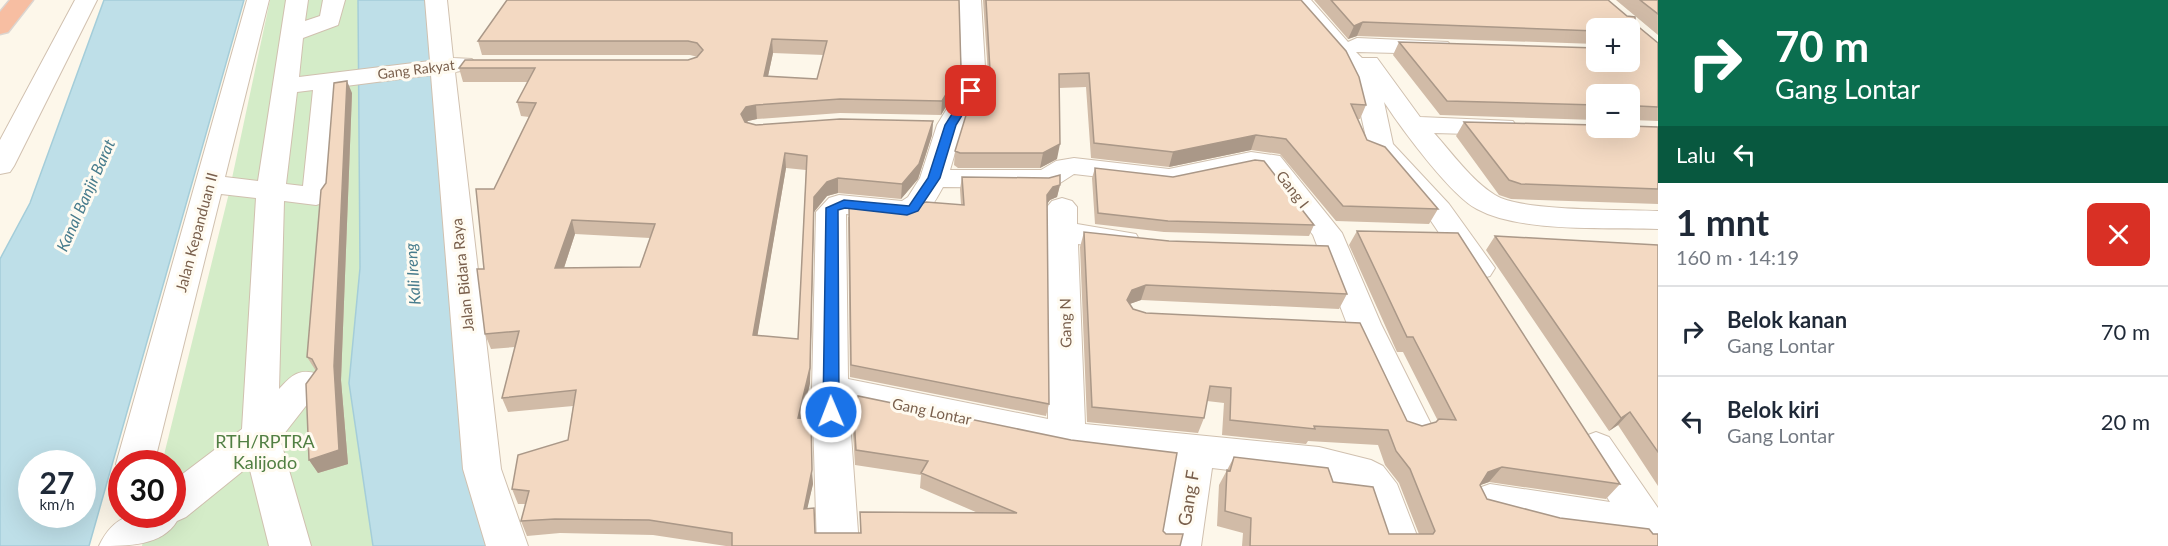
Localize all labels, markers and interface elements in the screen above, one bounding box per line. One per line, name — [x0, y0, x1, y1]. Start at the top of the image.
map controls — [1586, 18, 1640, 138]
button: + — [1586, 18, 1640, 72]
text: 70 m — [1775, 21, 1869, 71]
icon: right — [1676, 24, 1754, 102]
street label: Gang Rakyat — [376, 56, 456, 82]
pin — [945, 65, 996, 116]
text: Gang Lontar — [1775, 72, 1920, 105]
icon: arrive — [954, 74, 987, 107]
button: − — [1586, 84, 1640, 138]
water label: Kanal Banjir Barat — [52, 136, 118, 254]
icon: left — [1728, 138, 1761, 171]
text: Lalu — [1676, 141, 1716, 168]
street label: Gang I — [1273, 167, 1313, 211]
street label: Jalan Kepanduan II — [171, 170, 221, 294]
text: 1 mnt — [1676, 200, 1769, 244]
button: close — [2087, 203, 2150, 266]
street label: Jalan Bidara Raya — [447, 217, 477, 333]
water label: Kali Ireng — [400, 242, 424, 306]
text: 160 m · 14:19 — [1676, 245, 1799, 269]
street label: Gang N — [1056, 298, 1074, 348]
text: Belok kanan — [1727, 306, 1847, 333]
icon: right — [1676, 315, 1709, 348]
text: 70 m — [2101, 318, 2150, 345]
text: Gang Lontar — [1727, 333, 1834, 357]
position arrow — [799, 380, 863, 444]
street label: Gang Lontar — [891, 394, 974, 428]
text: Belok kiri — [1727, 396, 1819, 423]
icon: left — [1676, 405, 1709, 438]
text: 20 m — [2101, 408, 2150, 435]
text: Gang Lontar — [1727, 423, 1834, 447]
park label: RTH/RPTRA Kalijodo — [215, 430, 316, 473]
speed limit sign: 30 — [108, 450, 186, 528]
text: 27 — [40, 464, 74, 500]
street label: Gang F — [1173, 469, 1203, 527]
text: km/h — [39, 495, 75, 513]

